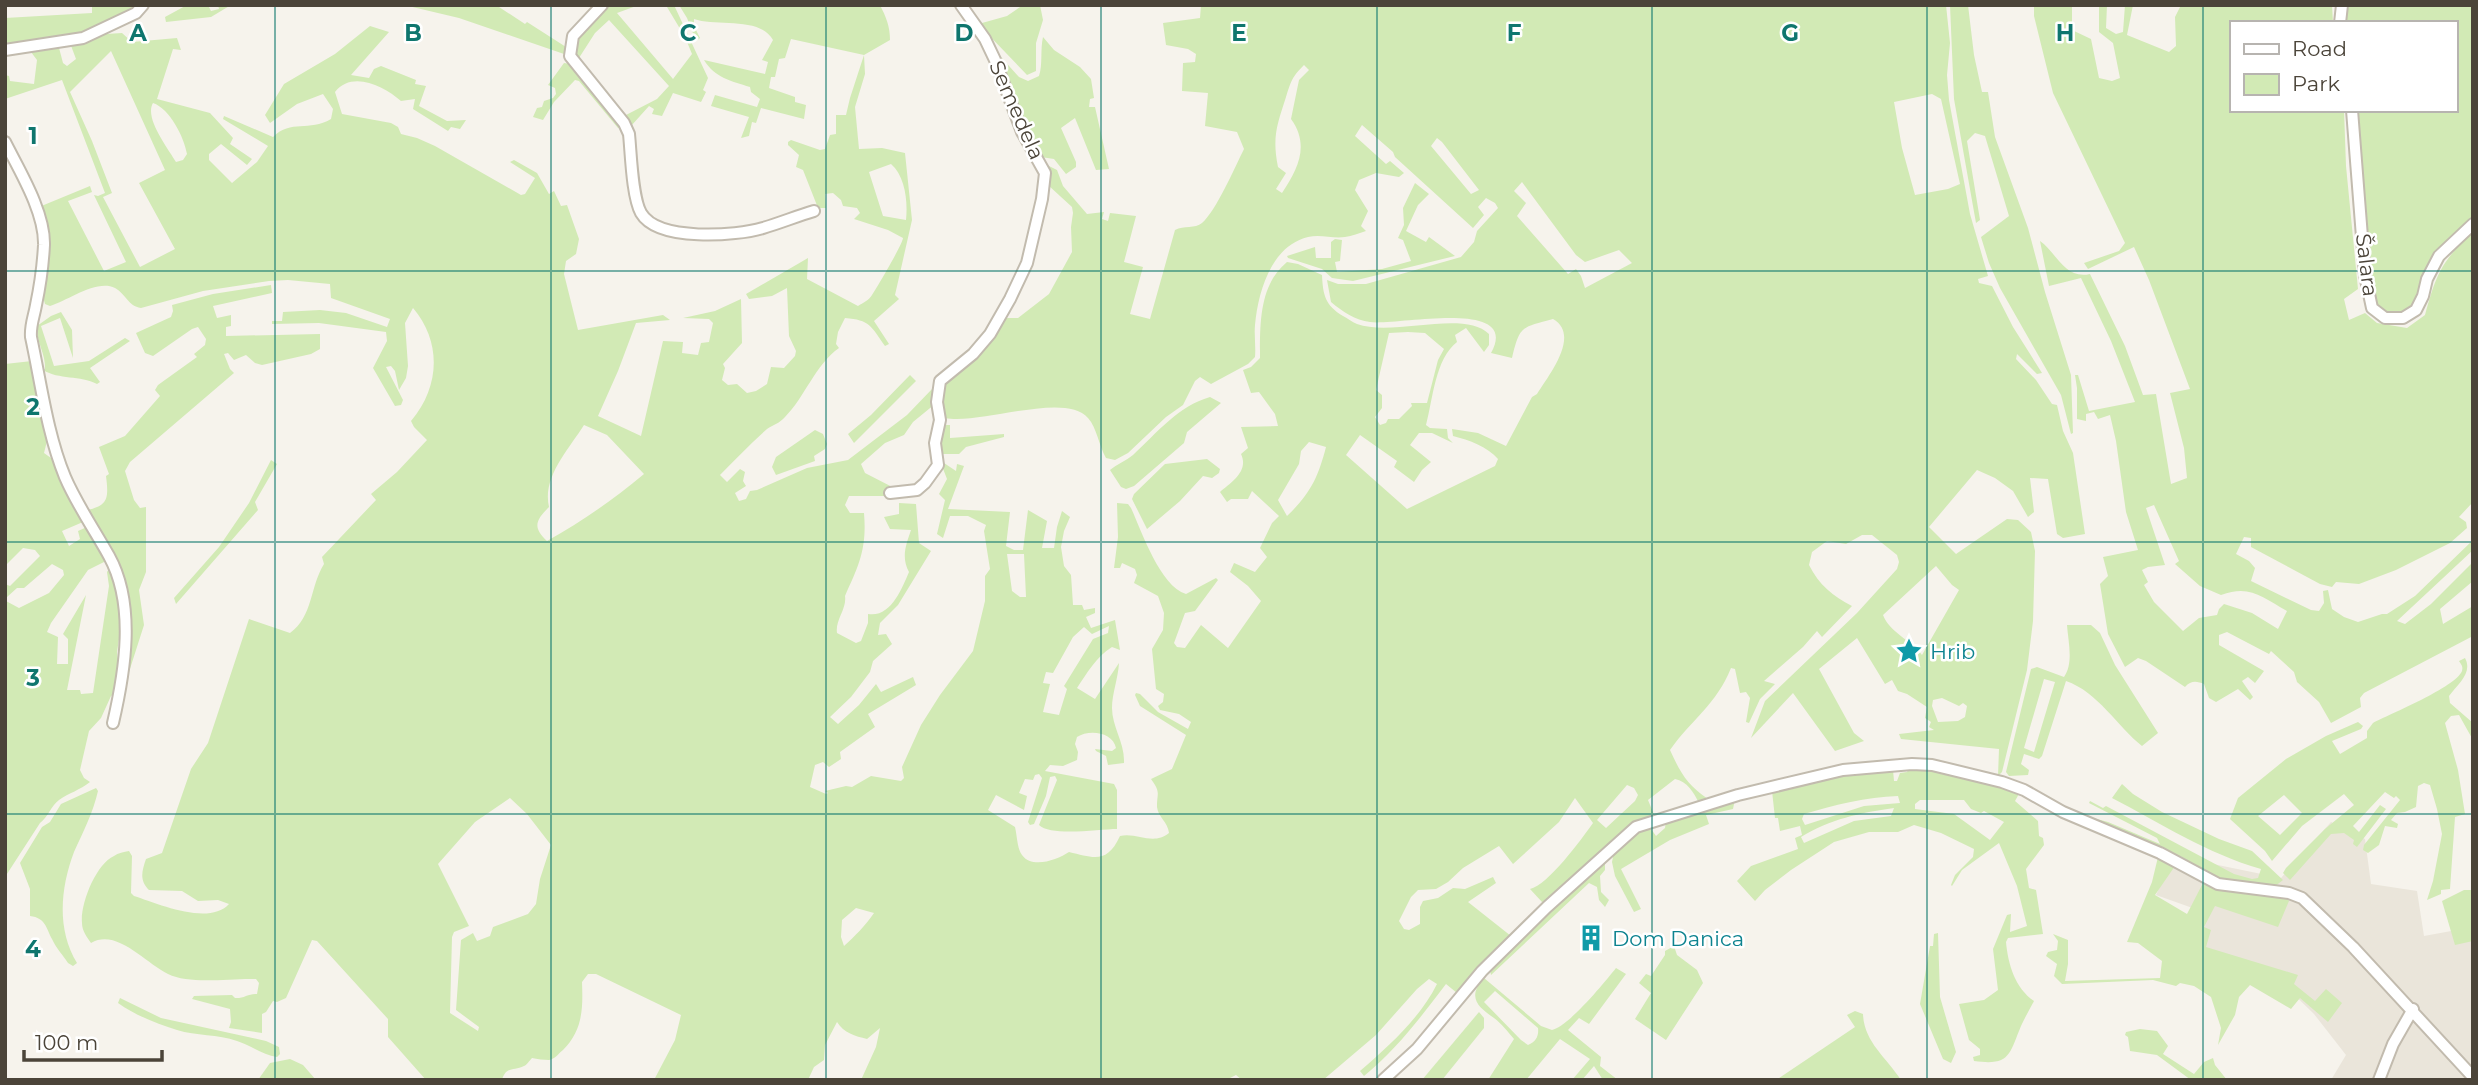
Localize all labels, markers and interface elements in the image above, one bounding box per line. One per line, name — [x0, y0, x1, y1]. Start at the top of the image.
text: A — [128, 19, 147, 47]
text: B — [404, 19, 422, 47]
text: C — [680, 19, 697, 47]
text: D — [955, 19, 974, 47]
text: E — [1231, 19, 1247, 47]
text: F — [1507, 19, 1522, 47]
text: G — [1781, 19, 1799, 47]
text: H — [2056, 19, 2074, 47]
legend — [2230, 21, 2457, 112]
text: Road — [2292, 36, 2347, 61]
street label: Semedela — [984, 57, 1050, 163]
text: Park — [2292, 71, 2340, 96]
text: 1 — [28, 122, 38, 150]
street label: Šalara — [2351, 232, 2383, 298]
text: 2 — [26, 393, 40, 421]
place icon: Hrib — [1894, 636, 1924, 666]
place label: Hrib — [1930, 639, 1975, 664]
text: 3 — [25, 664, 40, 692]
building icon: Dom Danica — [1576, 923, 1606, 953]
place label: Dom Danica — [1612, 926, 1744, 951]
text: 4 — [25, 935, 41, 963]
scale bar — [24, 1018, 163, 1062]
text: 100 m — [35, 1030, 98, 1055]

